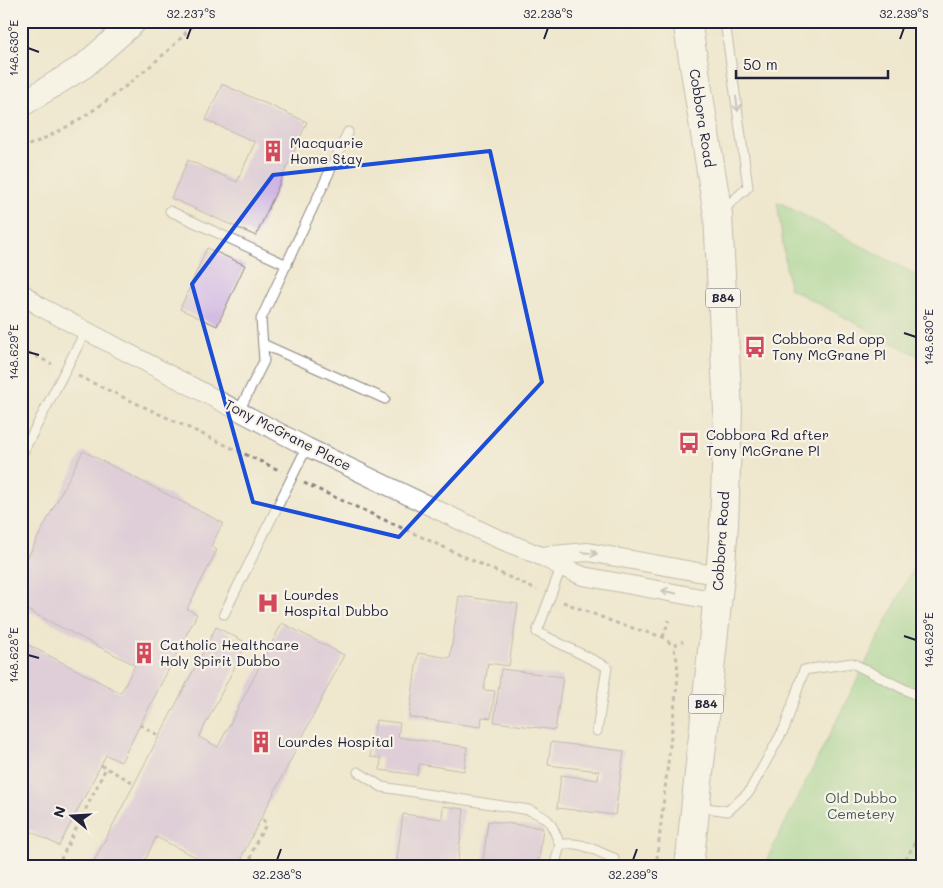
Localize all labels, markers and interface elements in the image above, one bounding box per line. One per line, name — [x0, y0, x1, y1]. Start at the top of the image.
text: 32.237°S — [166, 5, 216, 21]
text: 32.238°S — [523, 5, 573, 21]
text: 32.239°S — [879, 5, 929, 21]
text: 148.630°E — [5, 20, 21, 76]
scale bar — [736, 48, 888, 80]
text: 50 m — [743, 54, 778, 74]
street label: Cobbora Road — [685, 67, 720, 169]
one-way arrow — [732, 96, 742, 112]
place label: Macquarie Home Stay — [290, 133, 363, 168]
building icon: Macquarie Home Stay — [260, 138, 286, 164]
road number: B84 — [706, 288, 740, 308]
text: 148.630°E — [920, 309, 936, 365]
text: 148.629°E — [5, 324, 21, 380]
place label: Cobbora Rd opp Tony McGrane Pl — [772, 329, 886, 364]
bus stop icon: Cobbora Rd opp Tony McGrane Pl — [742, 334, 768, 360]
street label: Tony McGrane Place — [222, 394, 355, 475]
place label: Cobbora Rd after Tony McGrane Pl — [706, 425, 829, 460]
bus stop icon: Cobbora Rd after Tony McGrane Pl — [676, 430, 702, 456]
street label: Cobbora Road — [708, 491, 733, 591]
one-way arrow — [581, 548, 597, 557]
place label: Lourdes Hospital Dubbo — [284, 585, 388, 620]
one-way arrow — [661, 587, 677, 596]
hospital icon: Lourdes Hospital Dubbo — [255, 590, 281, 616]
text: 148.629°E — [920, 612, 936, 668]
text: 148.628°E — [5, 627, 21, 683]
place label: Catholic Healthcare Holy Spirit Dubbo — [160, 635, 299, 670]
building icon: Catholic Healthcare Holy Spirit Dubbo — [131, 640, 157, 666]
road number: B84 — [688, 694, 724, 714]
building icon: Lourdes Hospital — [248, 729, 274, 755]
place label: Lourdes Hospital — [278, 732, 394, 751]
park label: Old Dubbo Cemetery — [825, 788, 897, 823]
north arrow — [48, 790, 98, 840]
text: N — [48, 804, 70, 820]
text: 32.238°S — [252, 866, 302, 882]
text: 32.239°S — [608, 866, 658, 882]

